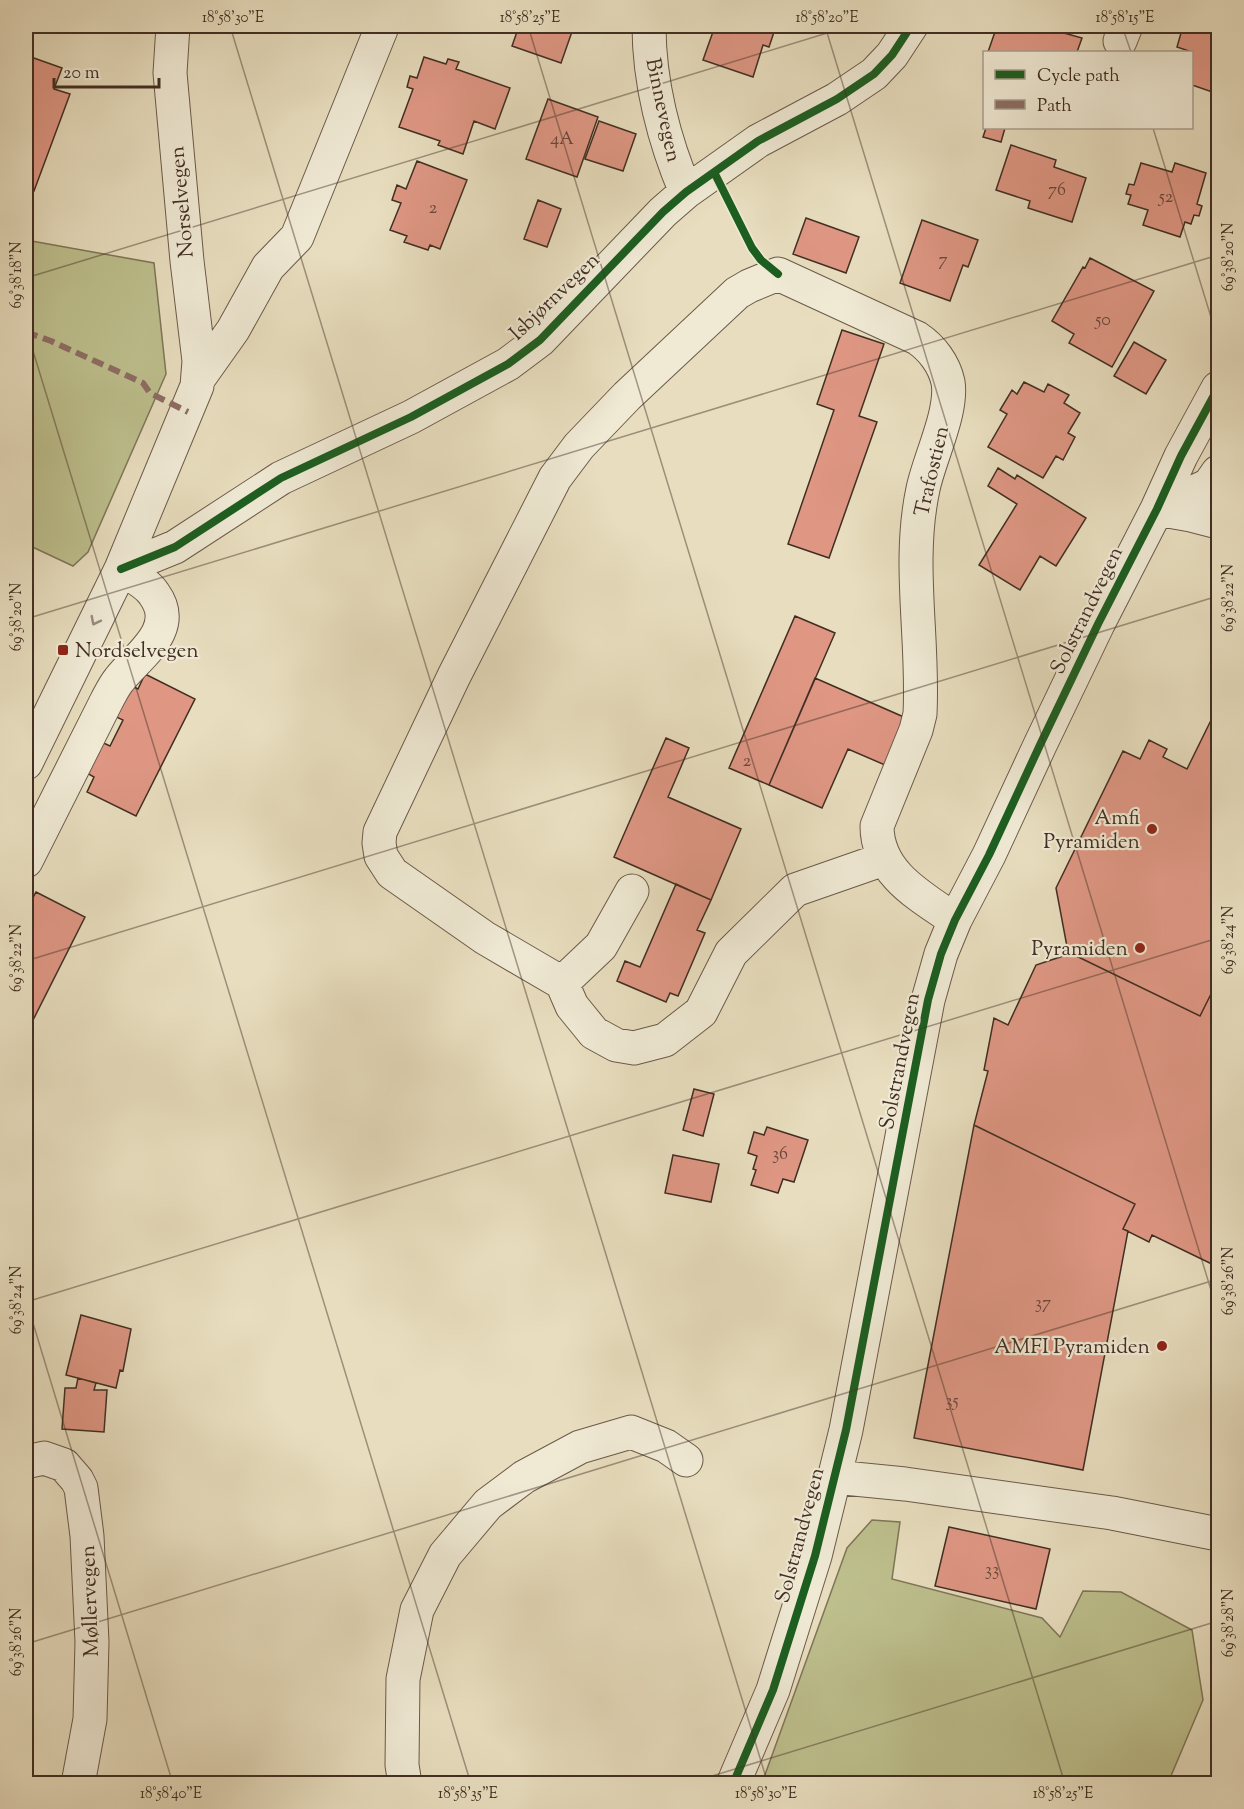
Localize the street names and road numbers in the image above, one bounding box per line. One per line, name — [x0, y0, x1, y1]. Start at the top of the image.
street label: Binnevegen — [636, 56, 688, 165]
street label: Norselvegen — [163, 145, 203, 259]
street label: Isbjørnvegen — [503, 246, 607, 348]
street label: Trafostien — [908, 423, 958, 520]
street label: Solstrandvegen — [1044, 542, 1132, 680]
street label: Solstrandvegen — [873, 990, 929, 1133]
street label: Solstrandvegen — [768, 1464, 833, 1607]
street label: Møllervegen — [74, 1544, 108, 1657]

